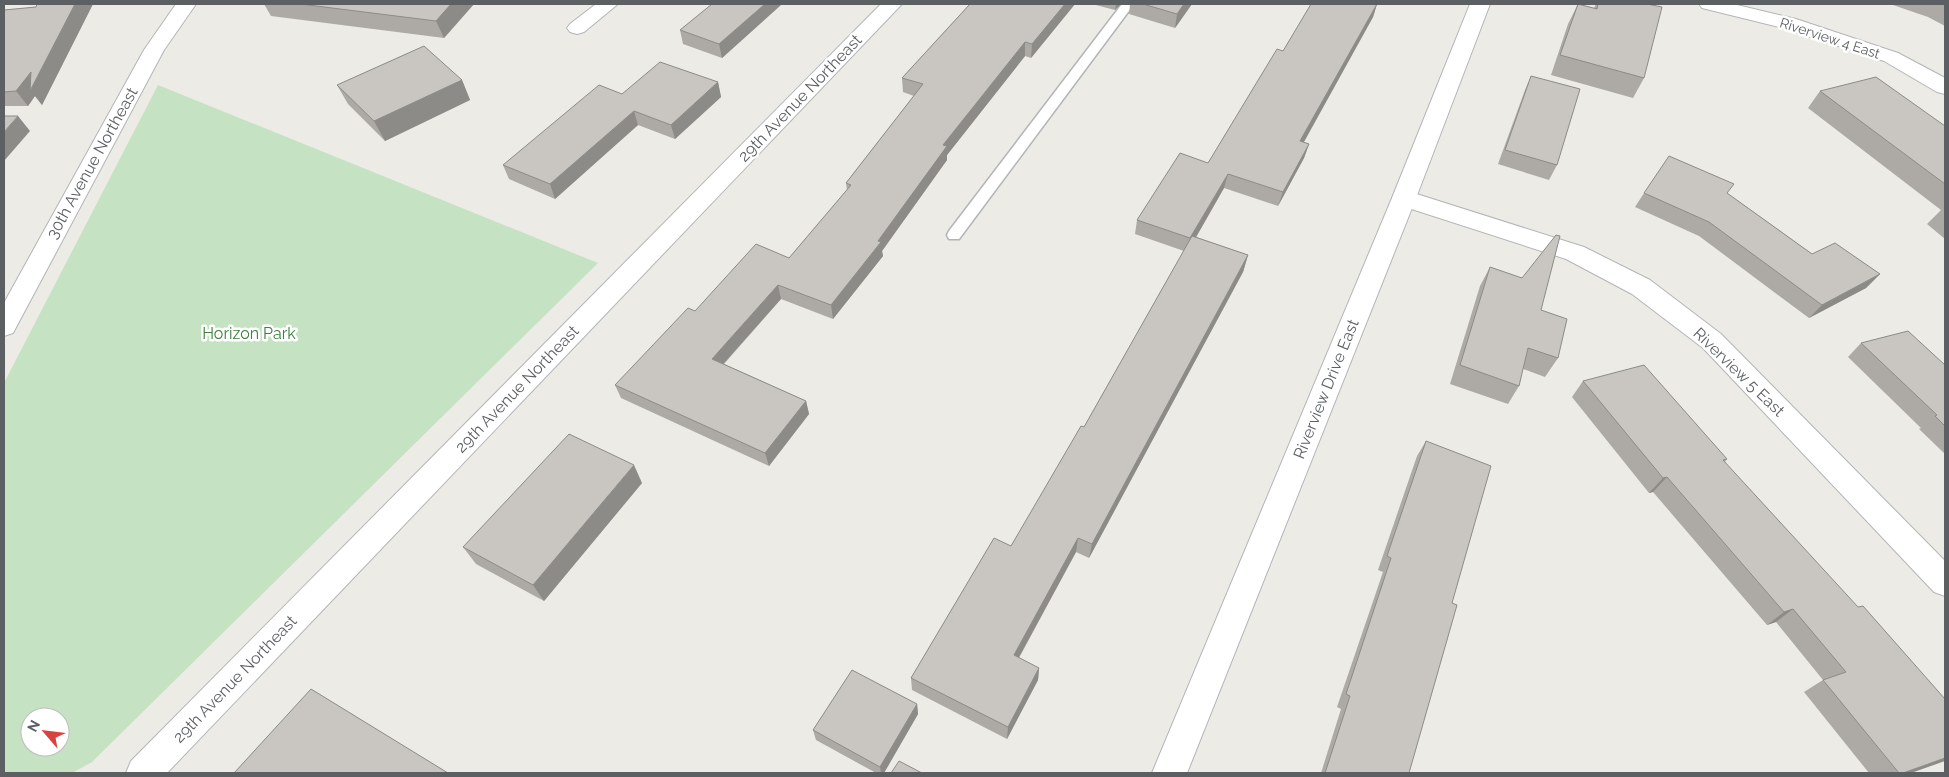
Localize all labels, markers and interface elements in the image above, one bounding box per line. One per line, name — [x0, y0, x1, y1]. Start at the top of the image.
street label: Riverview 4 East — [1778, 14, 1882, 62]
street label: 29th Avenue Northeast — [734, 30, 866, 166]
street label: 30th Avenue Northeast — [42, 83, 142, 242]
street label: Riverview Drive East — [1289, 316, 1363, 461]
street label: 29th Avenue Northeast — [451, 321, 583, 457]
park label: Horizon Park — [202, 324, 296, 343]
street label: Riverview 5 East — [1690, 324, 1789, 421]
street label: 29th Avenue Northeast — [169, 611, 301, 747]
north arrow — [20, 707, 70, 757]
text: N — [24, 717, 43, 734]

